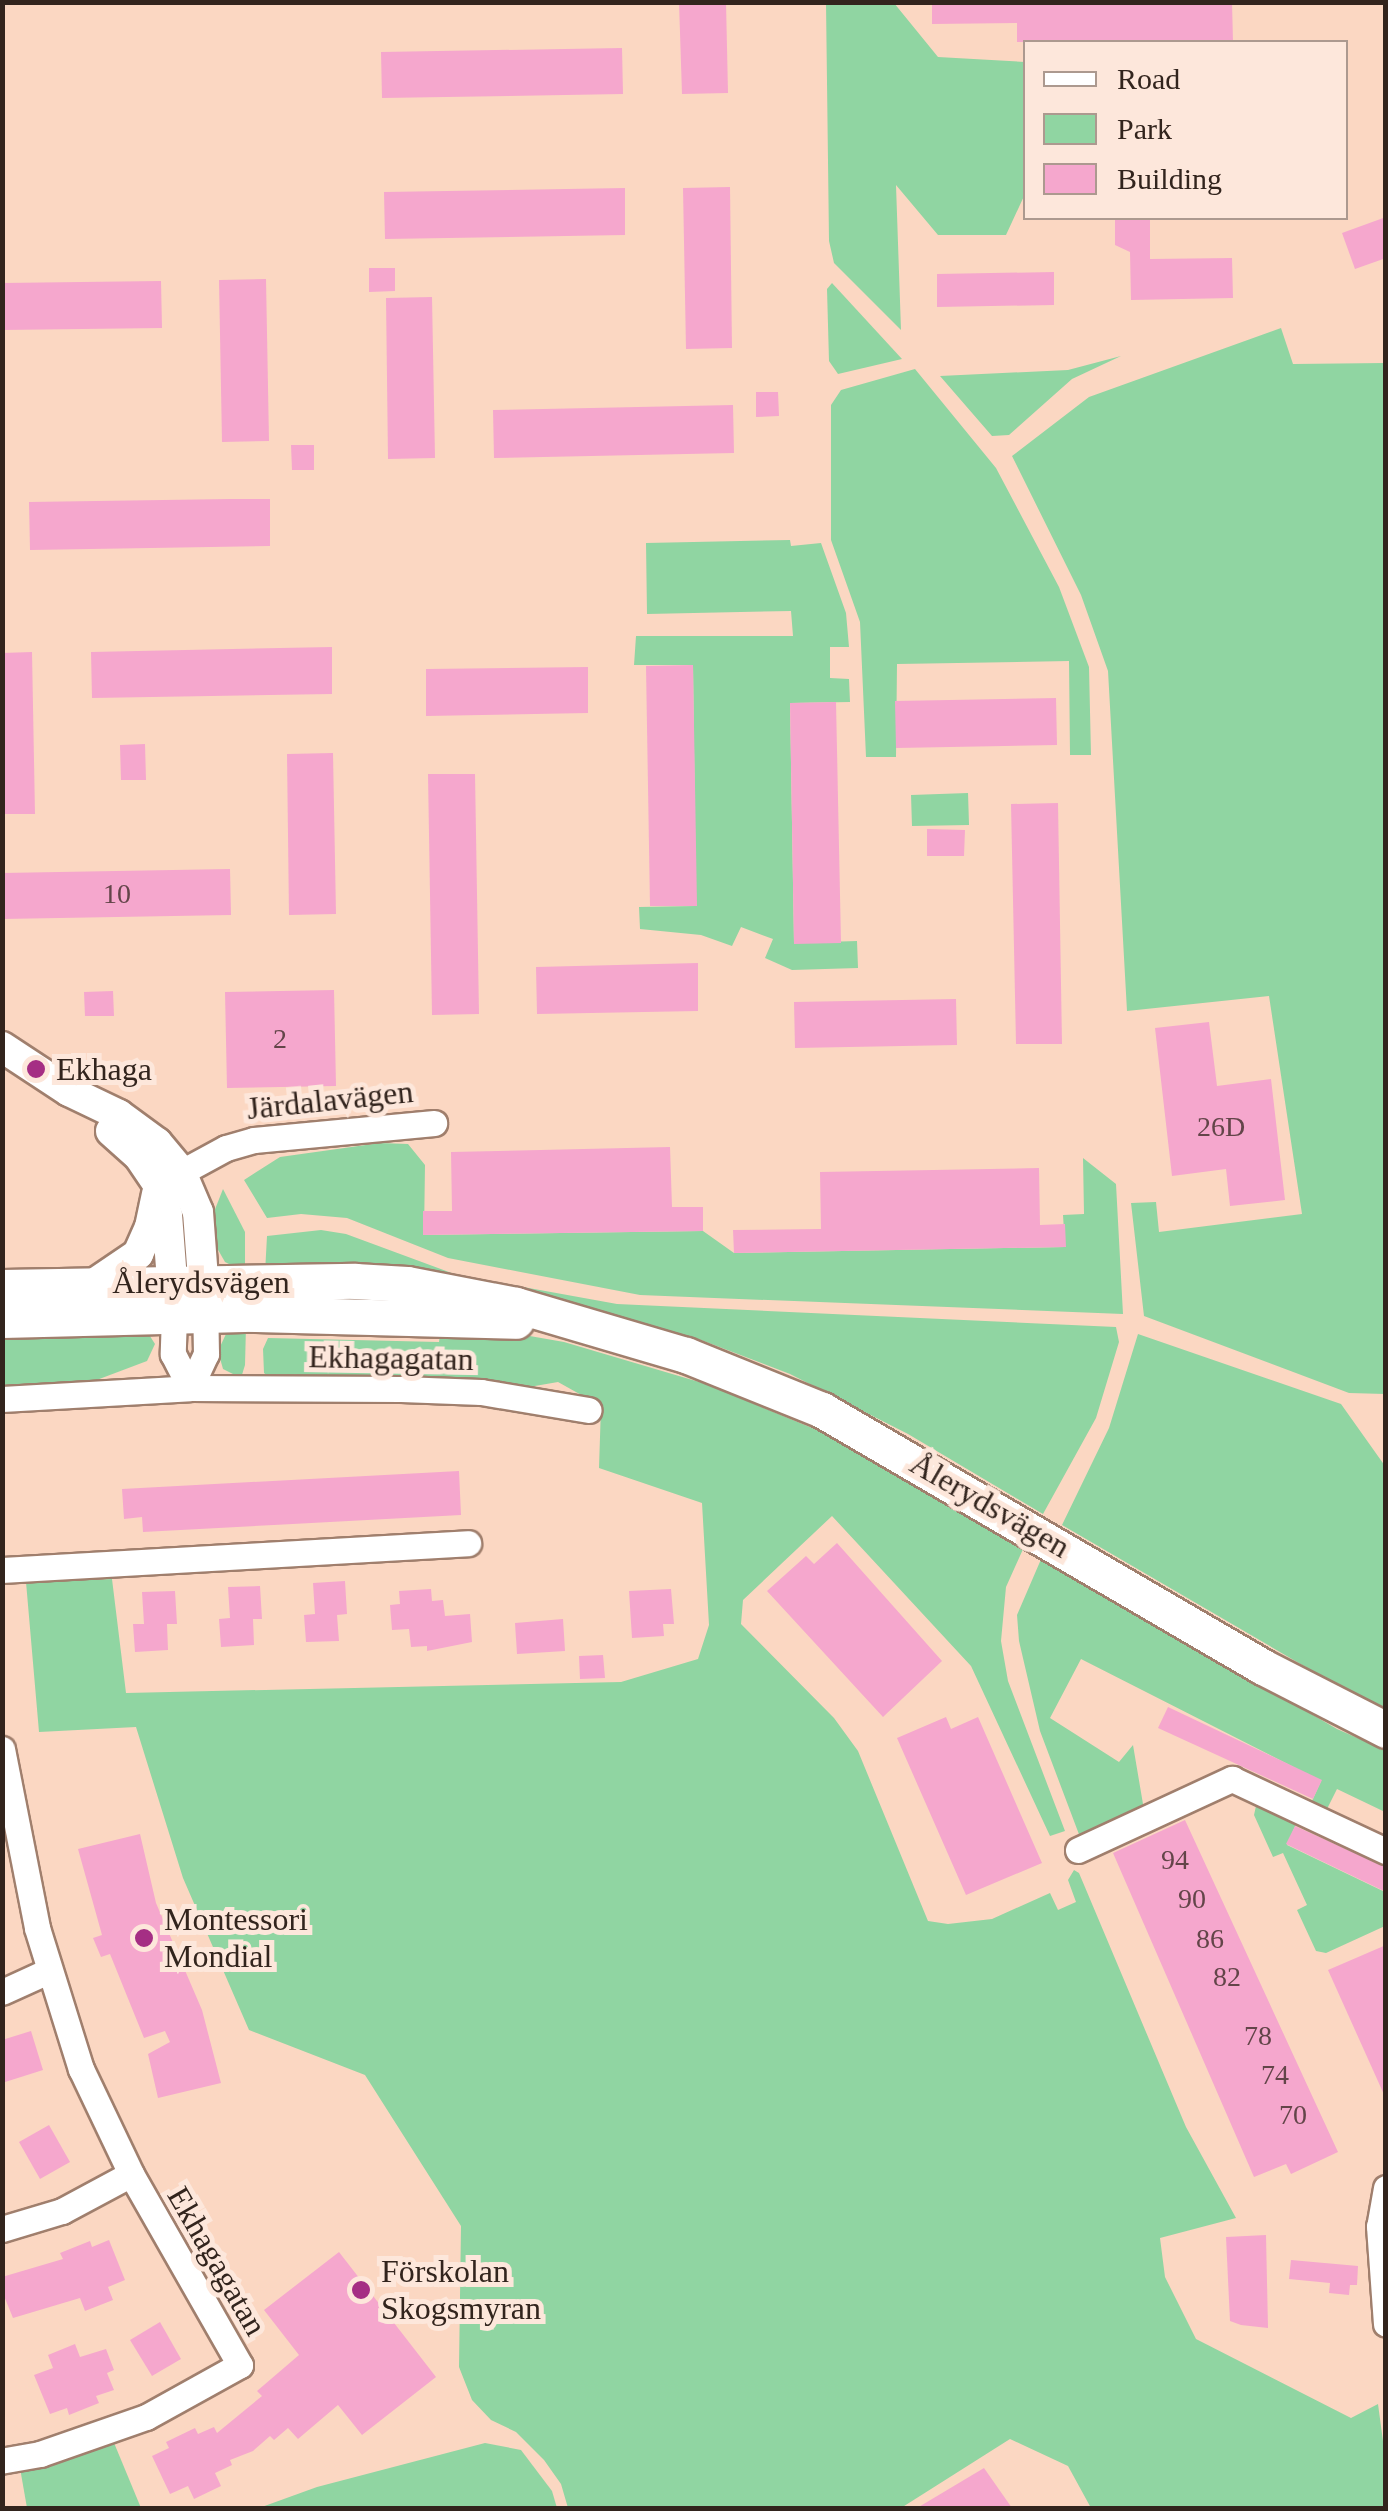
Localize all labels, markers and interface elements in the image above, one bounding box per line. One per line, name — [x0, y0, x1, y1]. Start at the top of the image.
legend — [1023, 40, 1348, 220]
text: Road — [1117, 62, 1180, 95]
text: Park — [1117, 112, 1172, 145]
text: Building — [1117, 162, 1222, 195]
house number: 10 — [103, 877, 131, 911]
house number: 2 — [273, 1022, 287, 1056]
place label: Ekhaga — [56, 1050, 152, 1088]
marker: Ekhaga — [25, 1058, 47, 1080]
street label: Järdalavägen — [245, 1072, 415, 1128]
house number: 26D — [1197, 1110, 1245, 1144]
street label: Ålerydsvägen — [112, 1263, 290, 1301]
street label: Ekhagagatan — [308, 1337, 474, 1379]
street label: Ålerydsvägen — [903, 1444, 1077, 1566]
house number: 94 — [1161, 1843, 1189, 1877]
house number: 90 — [1178, 1882, 1206, 1916]
place label: Montessori Mondial — [164, 1901, 308, 1976]
house number: 86 — [1196, 1922, 1224, 1956]
marker: Montessori Mondial — [133, 1927, 155, 1949]
house number: 82 — [1213, 1960, 1241, 1994]
house number: 78 — [1244, 2019, 1272, 2053]
house number: 74 — [1261, 2058, 1289, 2092]
house number: 70 — [1279, 2098, 1307, 2132]
street label: Ekhagagatan — [159, 2180, 275, 2342]
place label: Förskolan Skogsmyran — [381, 2253, 541, 2328]
marker: Förskolan Skogsmyran — [350, 2279, 372, 2301]

